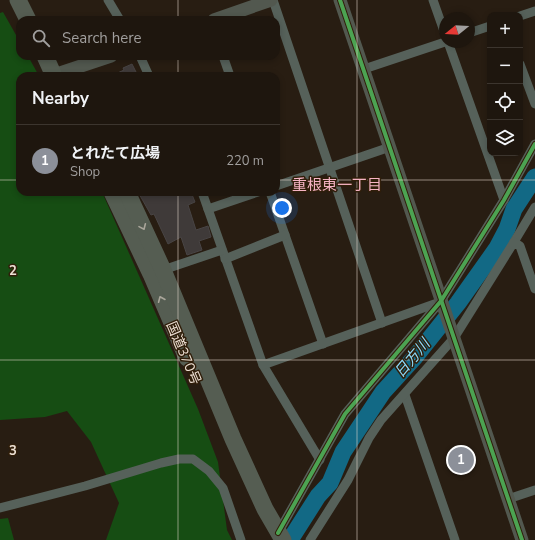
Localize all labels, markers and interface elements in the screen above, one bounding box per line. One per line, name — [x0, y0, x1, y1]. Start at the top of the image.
north arrow — [439, 12, 475, 48]
map controls — [487, 12, 523, 156]
button: + — [487, 12, 523, 48]
search box — [16, 16, 280, 60]
icon: search — [30, 27, 52, 49]
text: Search here — [62, 28, 142, 48]
button: − — [487, 48, 523, 84]
button: locate — [487, 84, 523, 120]
text: Nearby — [32, 87, 89, 110]
button: layers — [487, 120, 523, 156]
text: とれたて広場 — [70, 143, 160, 163]
text: 1 — [41, 152, 49, 170]
text: 220 m — [226, 152, 264, 170]
text: Shop — [70, 163, 100, 181]
district label: 重根東一丁目 — [292, 175, 382, 195]
your location — [272, 198, 292, 218]
one-way arrow — [139, 224, 147, 231]
text: 2 — [9, 262, 17, 280]
one-way arrow — [158, 295, 166, 302]
street label: 国道370号 — [162, 319, 205, 388]
water label: 日方川 — [390, 333, 435, 382]
text: 3 — [9, 442, 17, 460]
pin: 1 — [448, 445, 474, 475]

